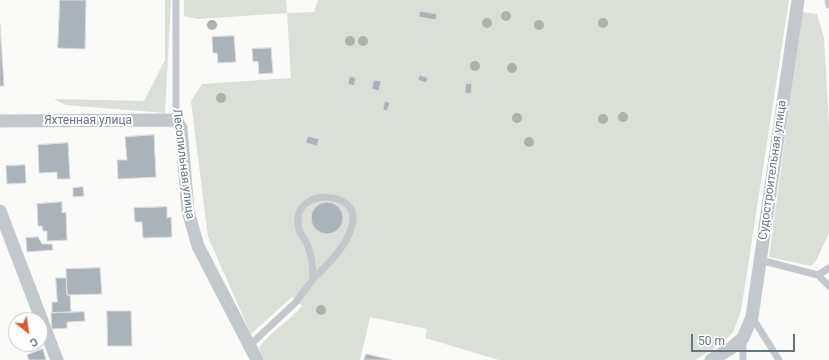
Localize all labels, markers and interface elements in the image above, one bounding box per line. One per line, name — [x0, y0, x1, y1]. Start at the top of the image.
street label: Судостроительная улица — [756, 99, 790, 241]
street label: Лесопильная улица — [169, 108, 197, 220]
street label: Яхтенная улица — [44, 114, 132, 128]
north arrow — [8, 312, 48, 352]
scale bar — [693, 326, 797, 352]
text: 50 m — [698, 334, 725, 348]
text: С — [27, 335, 40, 349]

